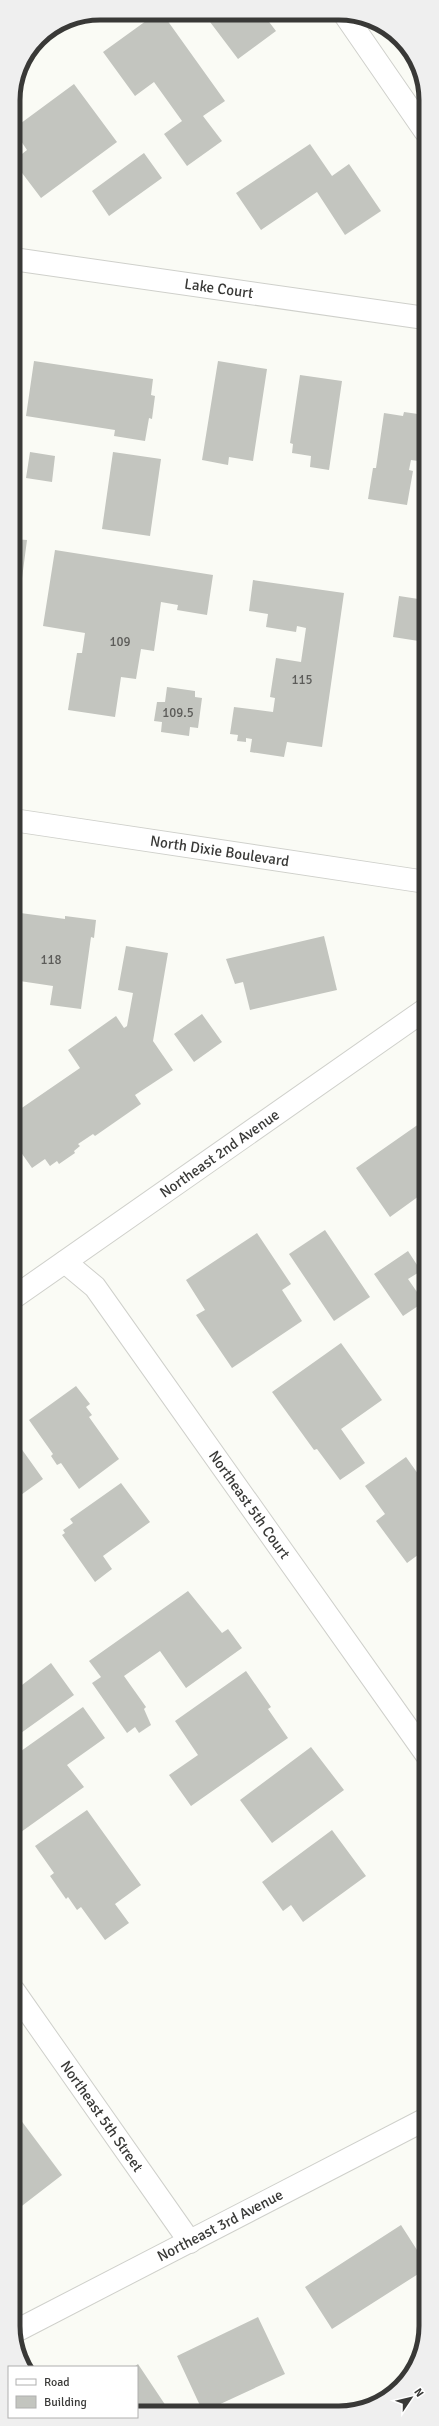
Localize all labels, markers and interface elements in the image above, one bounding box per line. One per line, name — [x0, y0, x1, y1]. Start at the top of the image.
street label: Lake Court — [183, 275, 255, 302]
house number: 109 — [109, 634, 131, 650]
house number: 115 — [291, 672, 313, 688]
house number: 109.5 — [162, 705, 194, 721]
street label: North Dixie Boulevard — [149, 832, 291, 870]
house number: 118 — [40, 952, 62, 968]
street label: Northeast 2nd Avenue — [156, 1105, 283, 1202]
street label: Northeast 5th Court — [205, 1447, 294, 1562]
street label: Northeast 5th Street — [57, 2057, 147, 2175]
street label: Northeast 3rd Avenue — [154, 2185, 286, 2265]
legend — [8, 2366, 138, 2418]
text: Road — [44, 2375, 70, 2390]
north arrow — [391, 2378, 431, 2418]
text: N — [411, 2386, 426, 2399]
text: Building — [44, 2395, 87, 2410]

